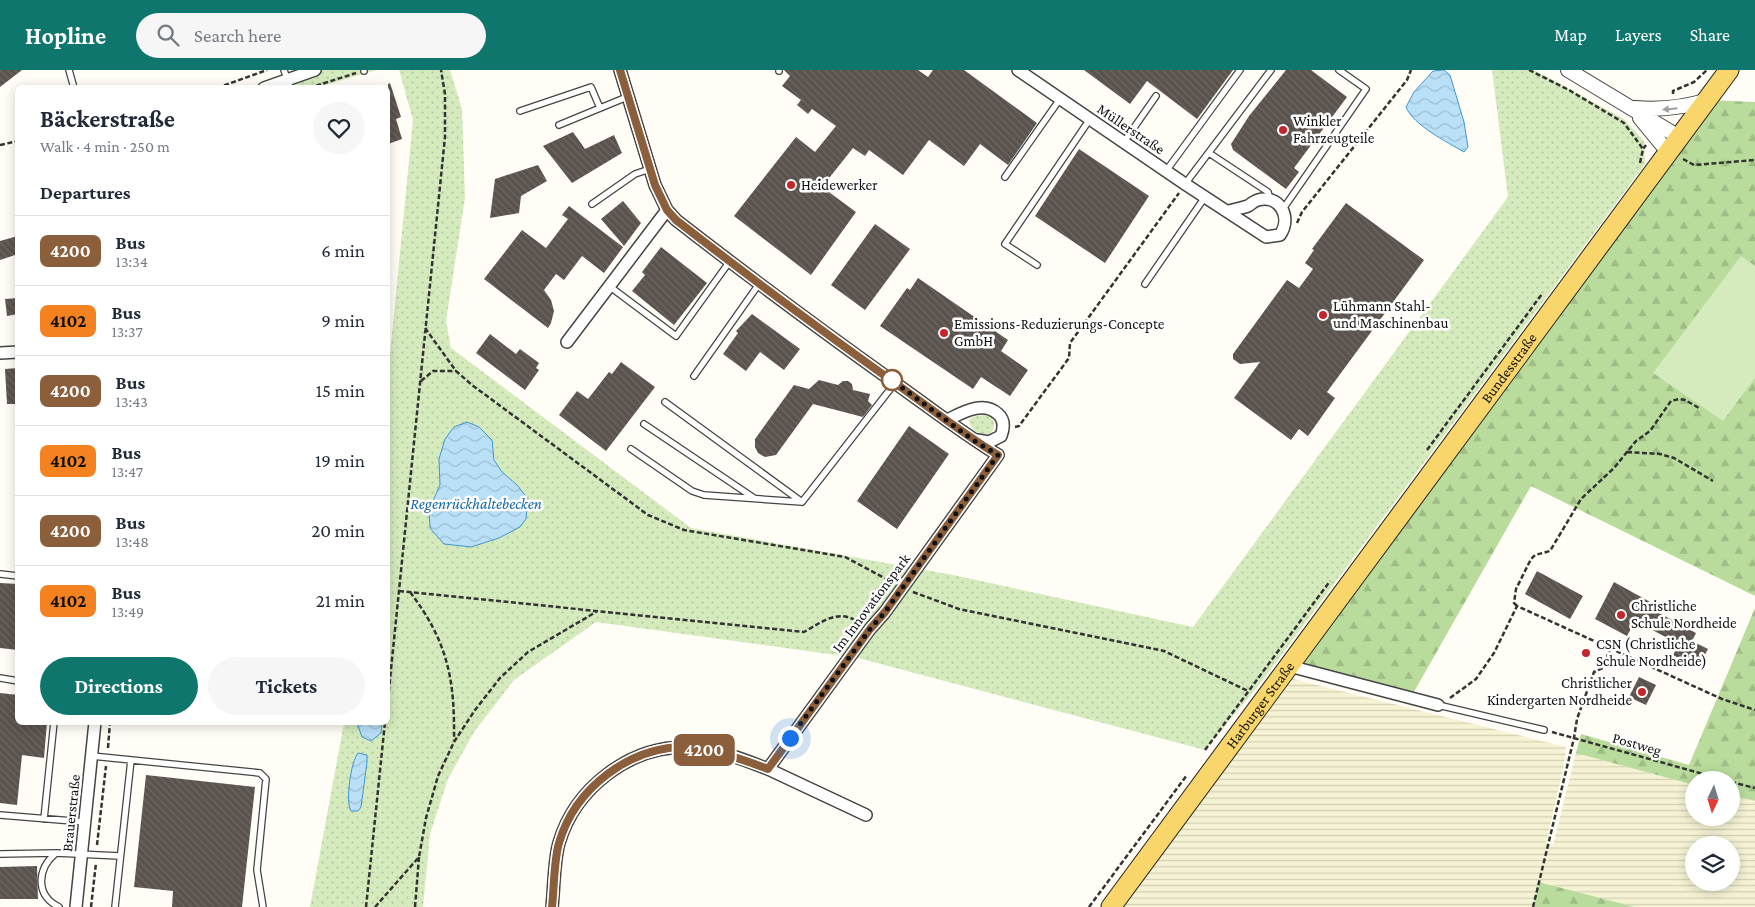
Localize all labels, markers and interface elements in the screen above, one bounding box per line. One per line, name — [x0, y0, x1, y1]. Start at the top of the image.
search box — [136, 13, 486, 58]
icon: search — [154, 21, 182, 49]
text: Hopline — [25, 22, 106, 49]
text: Search here — [194, 25, 281, 46]
text: Map — [1554, 25, 1587, 45]
text: Layers — [1615, 25, 1662, 45]
text: Share — [1690, 25, 1730, 45]
street label: Müllerstraße — [1094, 101, 1168, 158]
button: heart — [313, 102, 365, 154]
text: Bäckerstraße — [40, 105, 175, 132]
one-way arrow — [1662, 105, 1678, 113]
place label: Winkler Fahrzeugteile — [1293, 113, 1375, 147]
marker: Winkler Fahrzeugteile — [1277, 124, 1289, 136]
text: Walk · 4 min · 250 m — [40, 138, 170, 155]
place label: Heidewerker — [801, 177, 878, 193]
marker: Heidewerker — [785, 179, 797, 191]
text: Departures — [40, 182, 131, 203]
text: Bus — [116, 232, 145, 253]
text: 6 min — [321, 240, 365, 261]
text: 4200 — [50, 241, 91, 261]
text: 13:34 — [116, 253, 148, 270]
place label: Lühmann Stahl- und Maschinenbau — [1333, 298, 1448, 331]
text: Bus — [111, 302, 141, 323]
marker: Lühmann Stahl- und Maschinenbau — [1317, 309, 1329, 321]
text: 9 min — [321, 310, 365, 331]
text: 4102 — [50, 311, 86, 331]
place label: Emissions-Reduzierungs-Concepte GmbH — [954, 316, 1165, 349]
text: 13:37 — [111, 323, 143, 340]
marker: Emissions-Reduzierungs-Concepte GmbH — [938, 327, 950, 339]
street label: Bundesstraße — [1478, 330, 1540, 406]
unlabelled marker — [881, 369, 903, 391]
text: Bus — [116, 372, 145, 393]
text: 15 min — [316, 380, 365, 401]
text: 4200 — [50, 381, 91, 401]
text: 13:43 — [116, 393, 148, 410]
text: Bus — [111, 442, 141, 463]
text: 19 min — [315, 450, 365, 471]
text: 4102 — [50, 451, 86, 471]
text: 13:47 — [111, 463, 143, 480]
water label: Regenrückhaltebecken — [410, 495, 542, 513]
text: Bus — [116, 512, 145, 533]
text: 20 min — [311, 520, 365, 541]
text: 4200 — [50, 521, 91, 541]
text: 13:48 — [116, 533, 149, 550]
street label: Im Innovationspark — [829, 550, 914, 656]
text: Bus — [111, 582, 141, 603]
text: 21 min — [316, 590, 365, 611]
text: 4102 — [50, 591, 86, 611]
place label: Christliche Schule Nordheide — [1631, 598, 1737, 631]
text: 13:49 — [111, 603, 144, 620]
marker: Christliche Schule Nordheide — [1615, 609, 1627, 621]
place label: CSN (Christliche Schule Nordheide) — [1596, 636, 1707, 670]
marker: CSN (Christliche Schule Nordheide) — [1580, 647, 1592, 659]
button: Directions — [40, 657, 198, 715]
button: Tickets — [208, 657, 365, 715]
street label: Harburger Straße — [1223, 658, 1298, 752]
place label: Christlicher Kindergarten Nordheide — [1487, 675, 1633, 709]
marker: Christlicher Kindergarten Nordheide — [1636, 686, 1648, 698]
your location — [778, 726, 803, 751]
street label: Postweg — [1610, 729, 1663, 760]
line badge: 4200 — [669, 734, 739, 766]
text: 4200 — [684, 740, 724, 760]
north arrow — [1685, 771, 1740, 826]
map controls — [1685, 771, 1740, 891]
street label: Brauerstraße — [59, 773, 83, 852]
button: layers — [1685, 836, 1740, 891]

